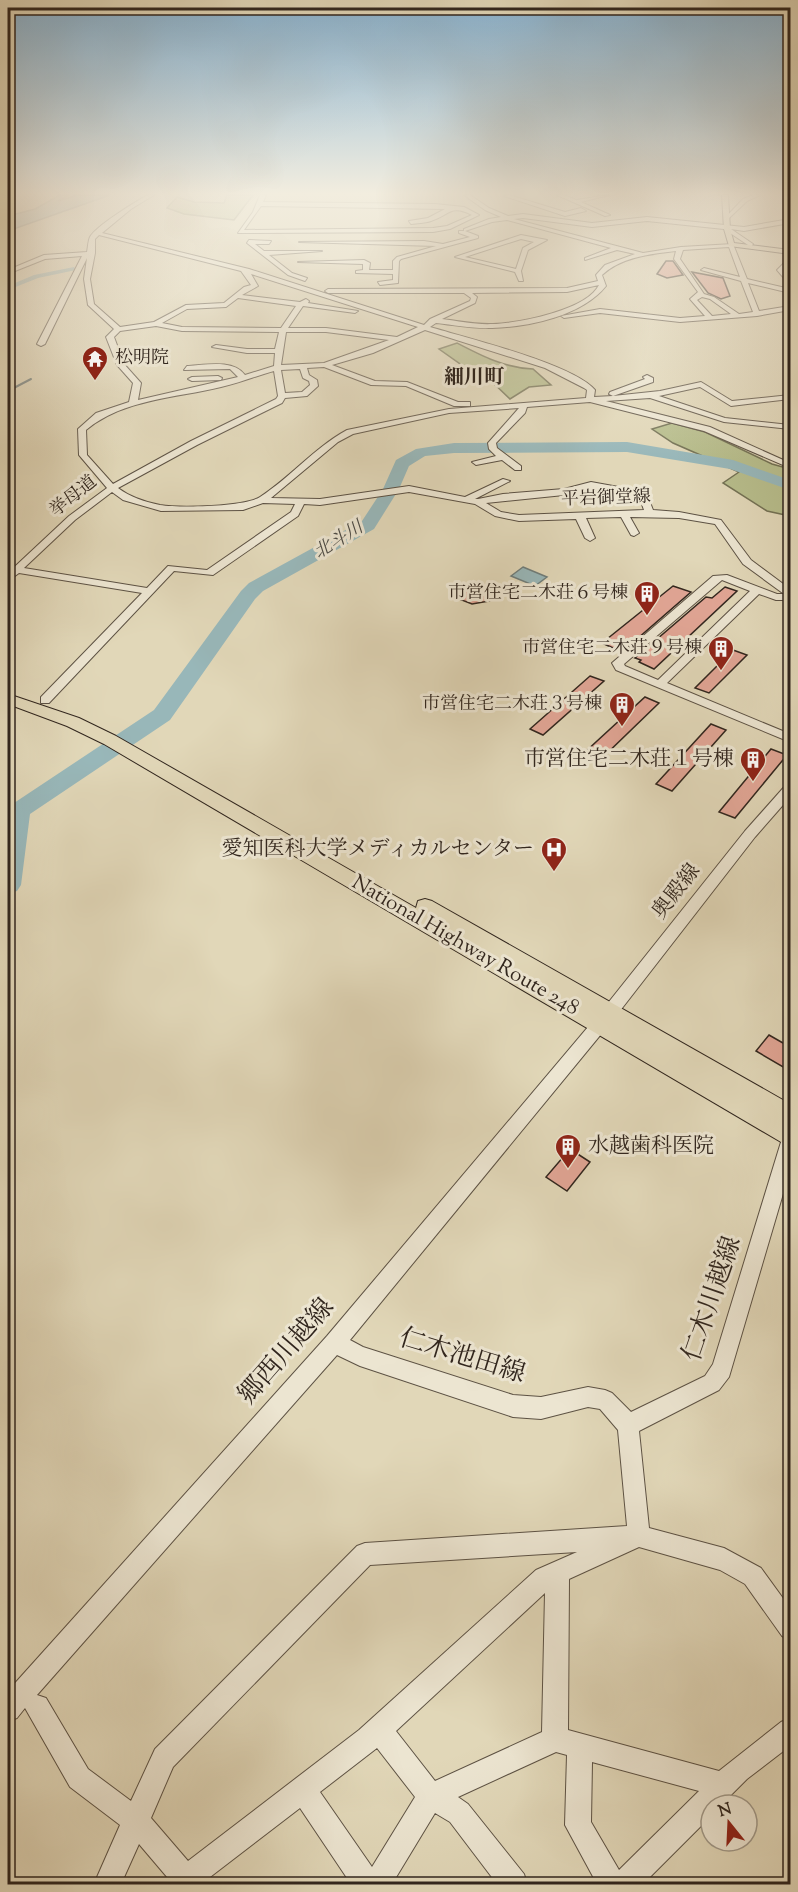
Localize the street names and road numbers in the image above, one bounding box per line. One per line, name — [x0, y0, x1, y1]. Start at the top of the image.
street label: 挙母道 — [45, 470, 103, 524]
street label: 平岩御堂線 — [561, 484, 651, 514]
street label: 奥殿線 — [646, 858, 708, 926]
street label: National Highway Route 248 — [346, 868, 584, 1024]
street label: 仁木川越線 — [674, 1232, 752, 1366]
street label: 郷西川越線 — [230, 1291, 344, 1413]
street label: 仁木池田線 — [394, 1320, 530, 1394]

